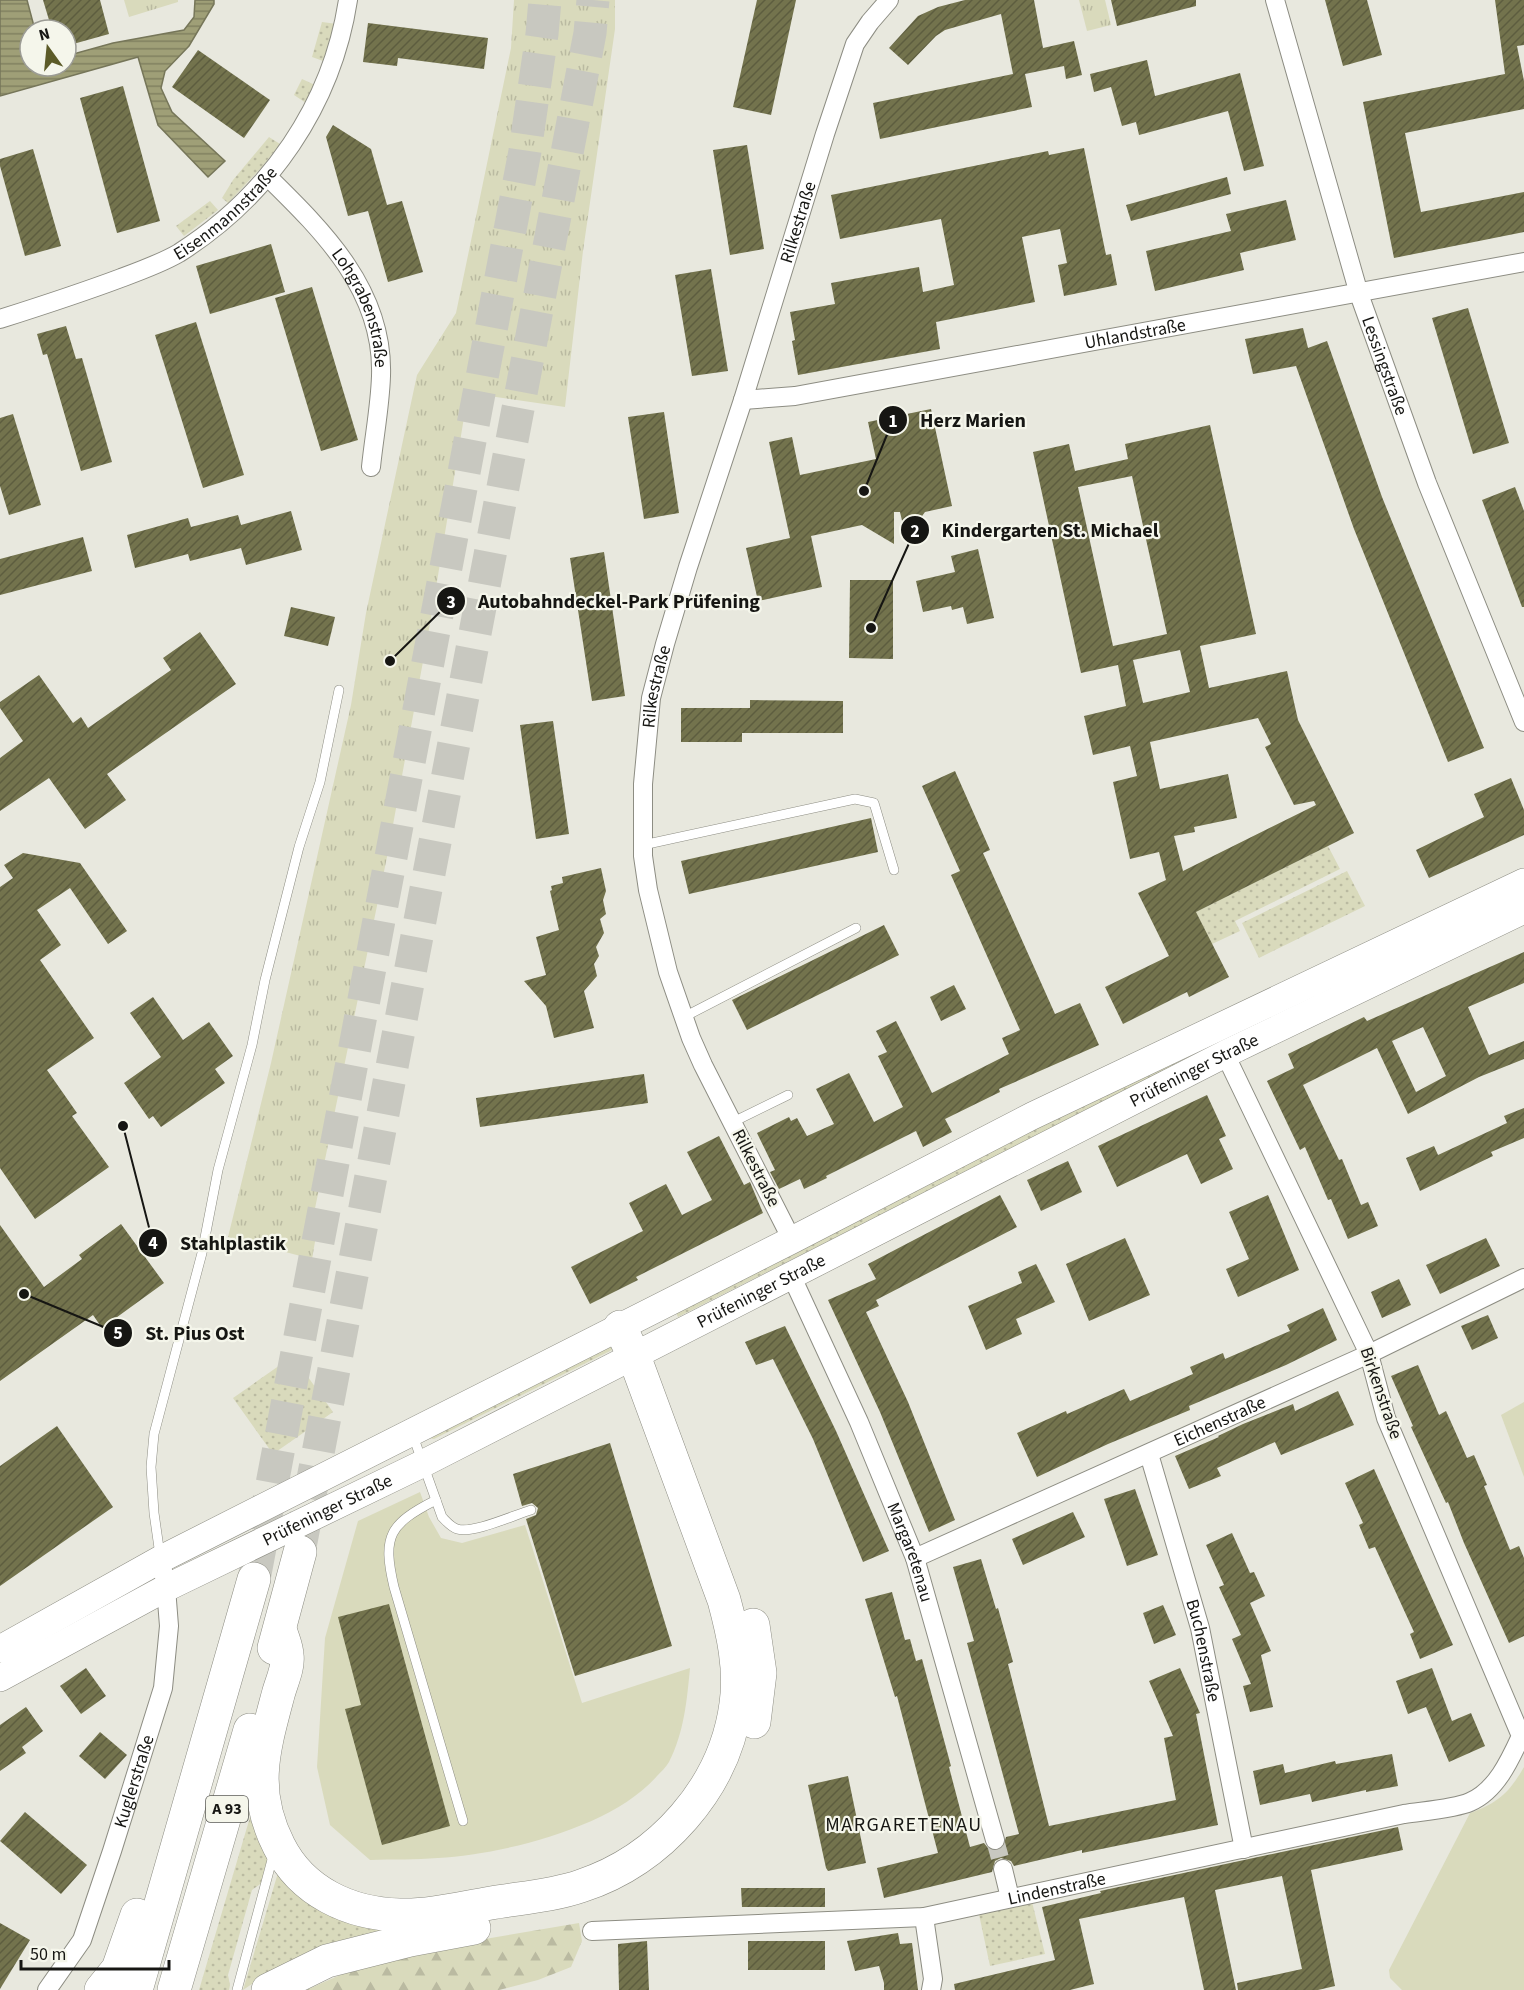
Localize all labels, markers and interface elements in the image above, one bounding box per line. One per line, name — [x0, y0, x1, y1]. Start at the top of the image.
north arrow — [18, 18, 78, 78]
text: N — [36, 22, 52, 46]
street label: Eisenmannstraße — [169, 161, 283, 266]
street label: Rilkestraße — [773, 178, 822, 266]
street label: Lohgrabenstraße — [326, 243, 394, 368]
street label: Uhlandstraße — [1083, 312, 1188, 355]
street label: Lessingstraße — [1356, 313, 1414, 419]
callout: Herz Marien — [878, 401, 1038, 439]
text: Herz Marien — [920, 407, 1026, 435]
text: 1 — [888, 409, 898, 434]
callout: Kindergarten St. Michael — [900, 511, 1171, 549]
text: Kindergarten St. Michael — [942, 517, 1159, 545]
text: 2 — [910, 519, 920, 544]
callout: Autobahndeckel-Park Prüfening — [436, 582, 772, 620]
text: Autobahndeckel-Park Prüfening — [477, 588, 760, 616]
text: 3 — [446, 590, 456, 615]
street label: Rilkestraße — [636, 642, 677, 729]
street label: Prüfeninger Straße — [1125, 1027, 1263, 1113]
street label: Rilkestraße — [726, 1125, 786, 1211]
callout: Stahlplastik — [138, 1224, 298, 1262]
text: Stahlplastik — [180, 1230, 286, 1258]
text: 4 — [148, 1231, 158, 1256]
street label: Prüfeninger Straße — [692, 1248, 830, 1334]
callout: St. Pius Ost — [103, 1314, 257, 1352]
text: St. Pius Ost — [145, 1320, 245, 1348]
text: 5 — [113, 1321, 123, 1346]
street label: Birkenstraße — [1354, 1344, 1408, 1443]
street label: Eichenstraße — [1170, 1390, 1270, 1453]
street label: Prüfeninger Straße — [258, 1468, 396, 1552]
street label: Margaretenau — [881, 1498, 939, 1605]
street label: Buchenstraße — [1180, 1596, 1227, 1704]
street label: Kuglerstraße — [108, 1732, 160, 1831]
road number: A 93 — [206, 1796, 248, 1822]
district label: MARGARETENAU — [825, 1811, 983, 1839]
street label: Lindenstraße — [1005, 1866, 1108, 1911]
scale bar — [21, 1933, 170, 1971]
text: 50 m — [30, 1942, 66, 1967]

